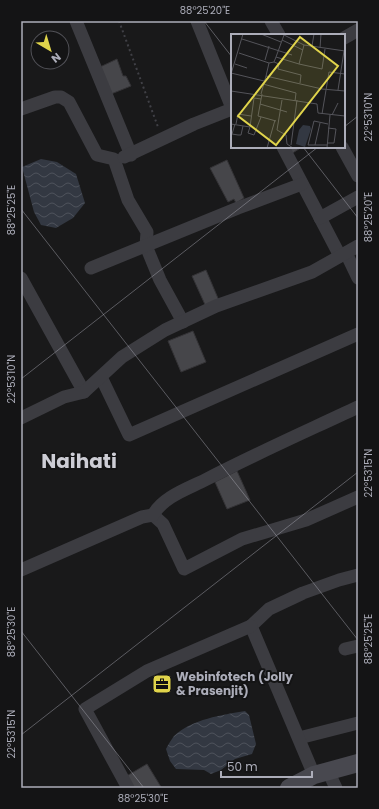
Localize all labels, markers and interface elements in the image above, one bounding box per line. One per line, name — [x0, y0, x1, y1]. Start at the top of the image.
text: 88°25'20"E — [180, 3, 230, 18]
north arrow — [30, 30, 70, 70]
inset map — [231, 34, 345, 148]
text: N — [48, 49, 64, 67]
text: 22°53'10"N — [361, 93, 376, 141]
text: 88°25'25"E — [4, 185, 19, 235]
text: 88°25'20"E — [361, 192, 376, 242]
text: 22°53'10"N — [4, 355, 19, 403]
district label: Naihati — [41, 447, 117, 475]
text: 22°53'15"N — [361, 449, 376, 497]
text: 88°25'30"E — [4, 607, 19, 657]
text: 88°25'25"E — [361, 614, 376, 664]
place label: Webinfotech (Jolly & Prasenjit) — [176, 668, 293, 699]
office icon: Webinfotech (Jolly & Prasenjit) — [151, 673, 173, 695]
text: 22°53'15"N — [4, 710, 19, 758]
scale bar — [221, 753, 312, 779]
text: 50 m — [227, 758, 258, 775]
text: 88°25'30"E — [118, 791, 168, 806]

